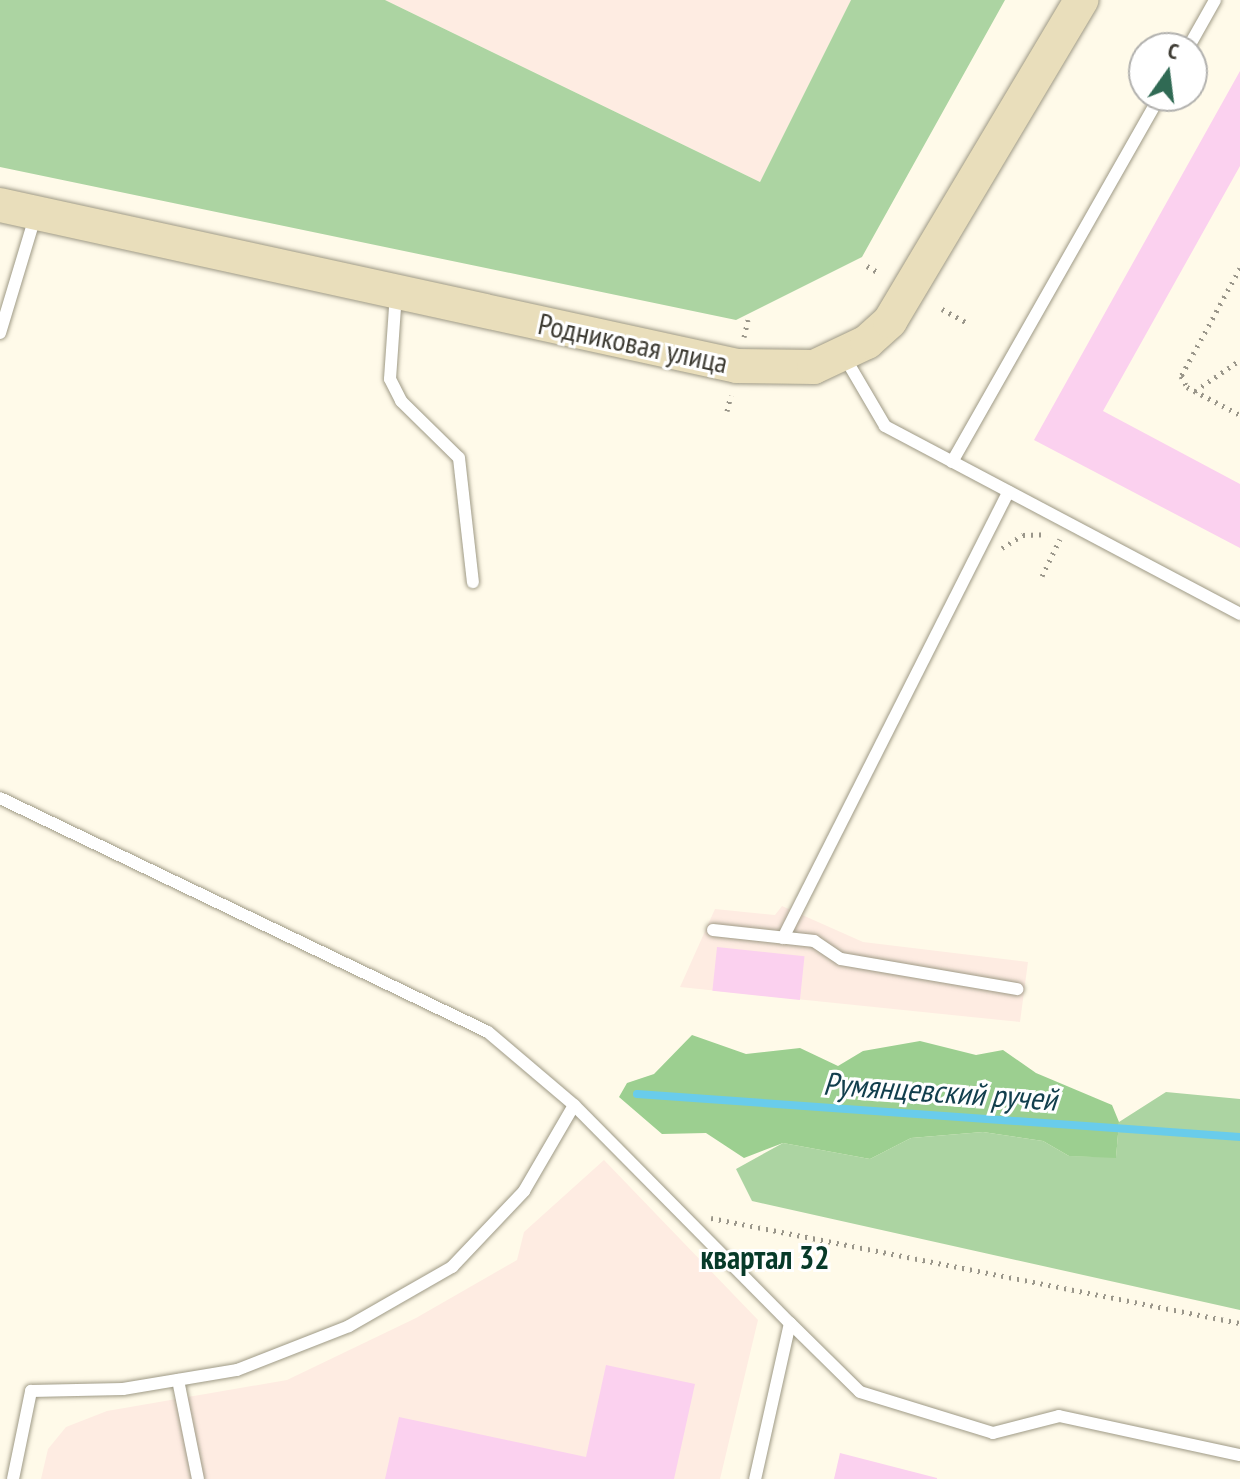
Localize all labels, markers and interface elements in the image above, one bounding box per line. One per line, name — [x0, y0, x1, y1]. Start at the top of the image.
north arrow — [1128, 32, 1208, 112]
text: С — [1165, 36, 1182, 65]
street label: Родниковая улица — [535, 305, 731, 381]
water label: Румянцевский ручей — [822, 1064, 1058, 1118]
district label: квартал 32 — [700, 1238, 830, 1276]

